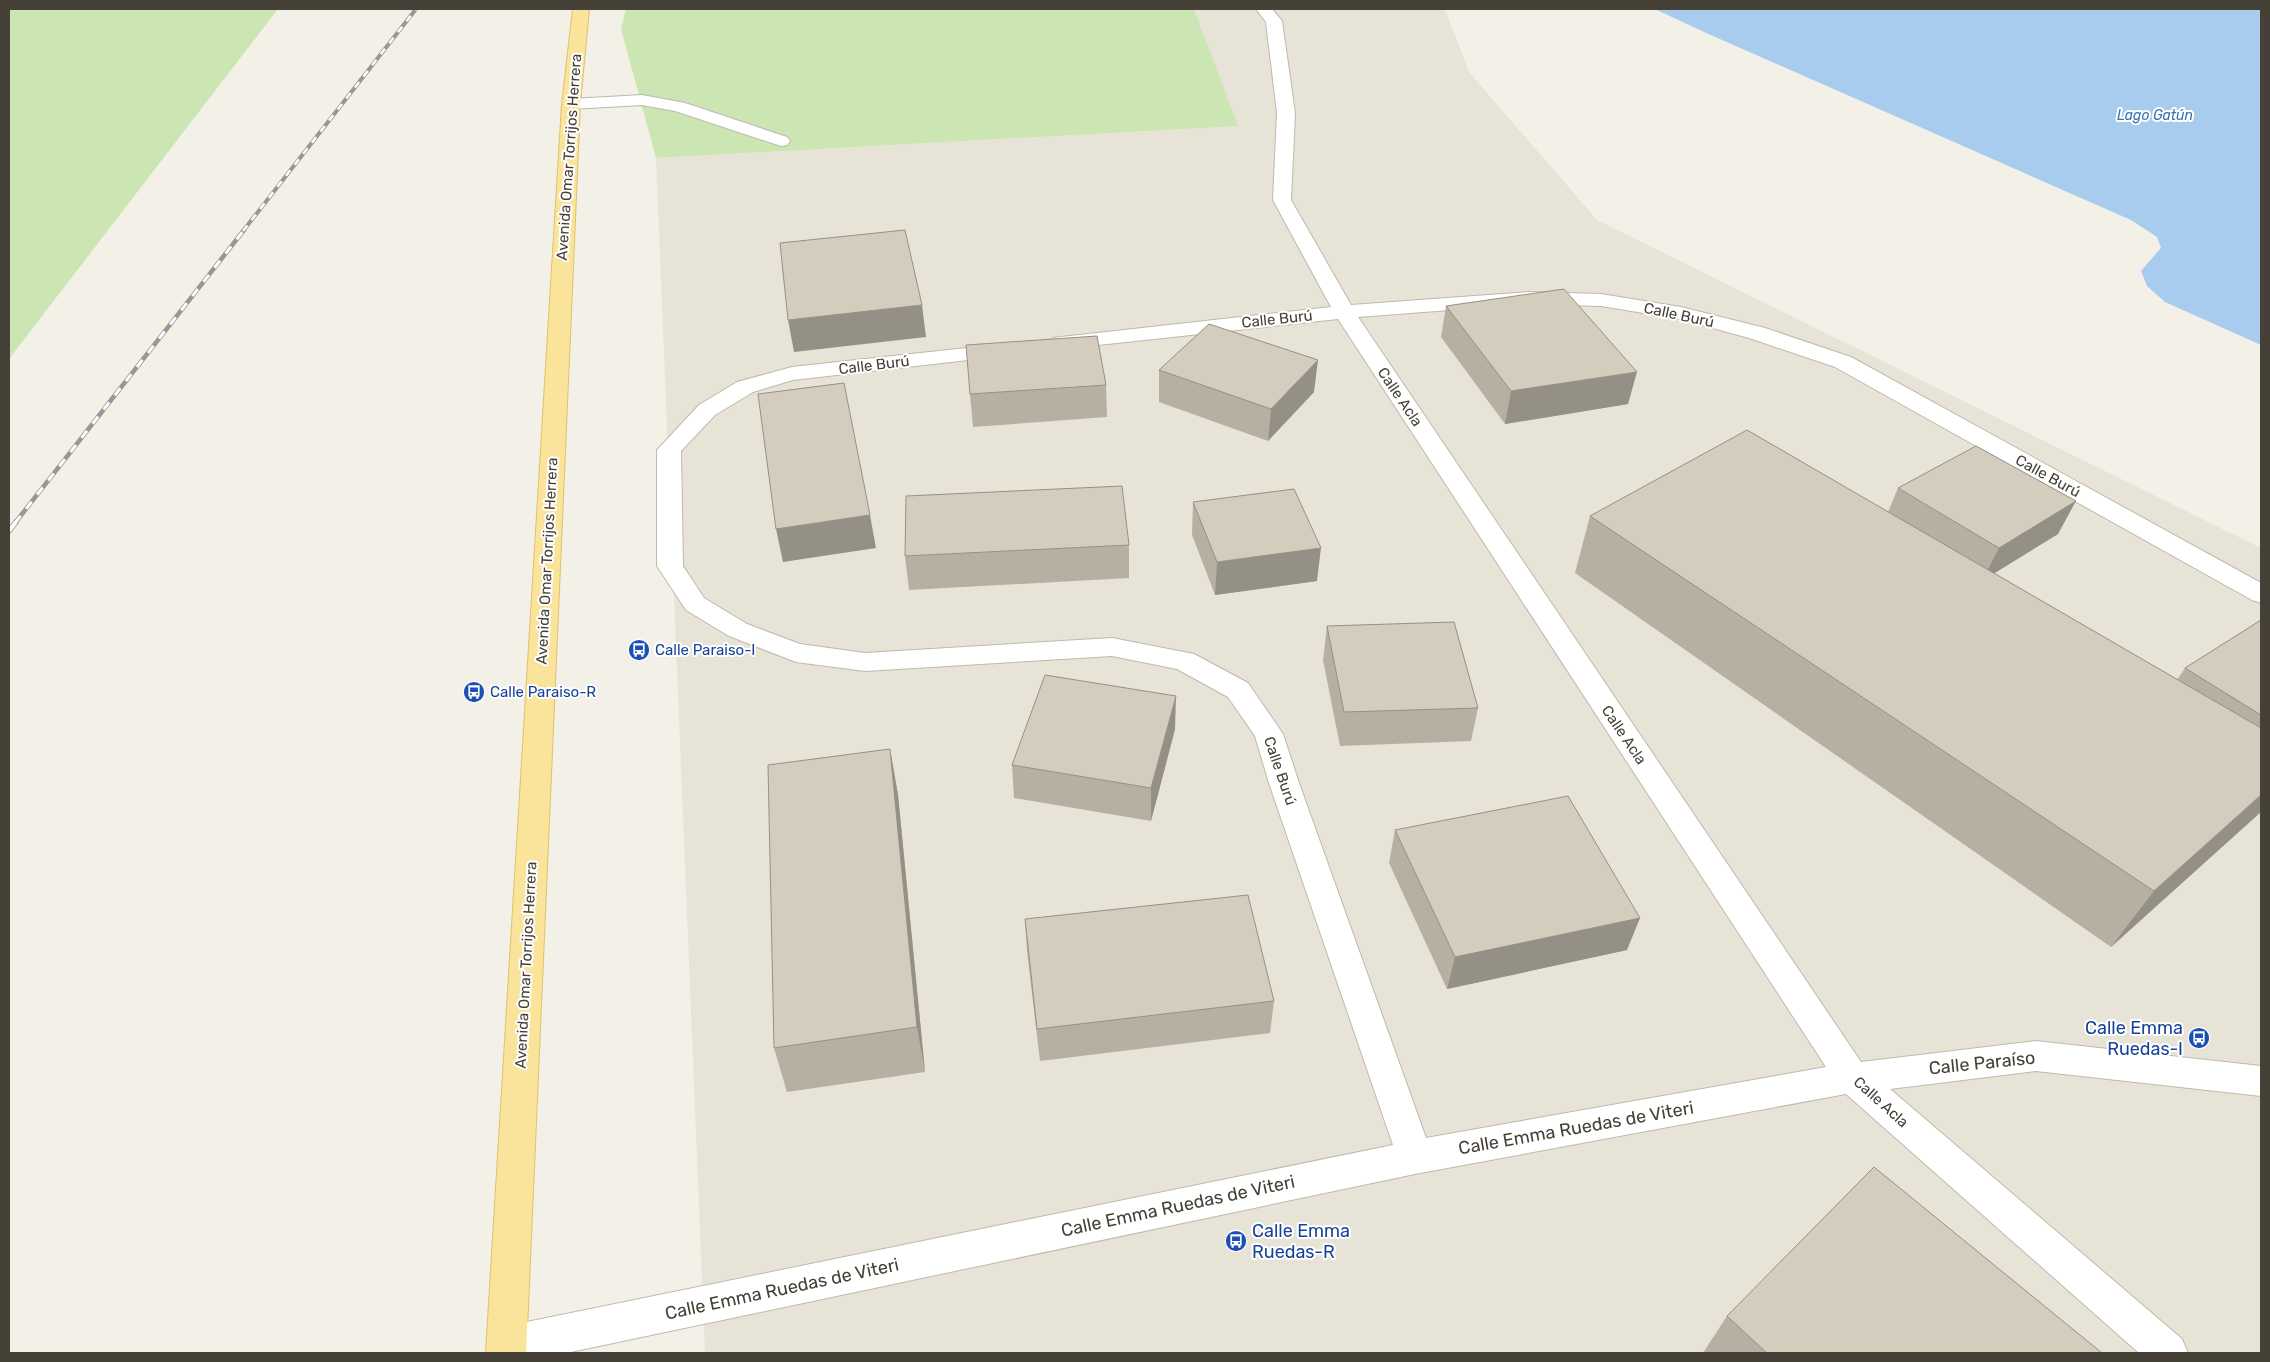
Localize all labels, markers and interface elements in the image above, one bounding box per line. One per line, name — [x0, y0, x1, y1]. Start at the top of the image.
street label: Avenida Omar Torrijos Herrera — [553, 53, 585, 261]
water label: Lago Gatún — [2117, 107, 2193, 124]
street label: Calle Burú — [1642, 299, 1716, 331]
street label: Calle Burú — [1241, 306, 1313, 332]
street label: Calle Burú — [837, 352, 911, 378]
street label: Calle Acla — [1374, 364, 1426, 430]
street label: Calle Burú — [2012, 451, 2084, 501]
street label: Avenida Omar Torrijos Herrera — [533, 457, 561, 665]
bus stop icon: Calle Paraiso-I — [627, 638, 651, 662]
place label: Calle Paraiso-I — [655, 641, 755, 659]
bus stop icon: Calle Paraiso-R — [462, 680, 486, 704]
place label: Calle Paraiso-R — [490, 683, 596, 701]
street label: Calle Acla — [1598, 702, 1650, 768]
street label: Calle Burú — [1260, 734, 1300, 808]
street label: Avenida Omar Torrijos Herrera — [512, 861, 540, 1069]
place label: Calle Emma Ruedas-I — [2085, 1017, 2183, 1060]
bus stop icon: Calle Emma Ruedas-I — [2187, 1026, 2211, 1050]
street label: Calle Paraíso — [1928, 1046, 2036, 1080]
street label: Calle Acla — [1850, 1073, 1912, 1131]
street label: Calle Emma Ruedas de Viteri — [1457, 1096, 1695, 1160]
street label: Calle Emma Ruedas de Viteri — [1059, 1170, 1297, 1242]
place label: Calle Emma Ruedas-R — [1252, 1220, 1350, 1263]
bus stop icon: Calle Emma Ruedas-R — [1224, 1229, 1248, 1253]
street label: Calle Emma Ruedas de Viteri — [663, 1253, 901, 1325]

